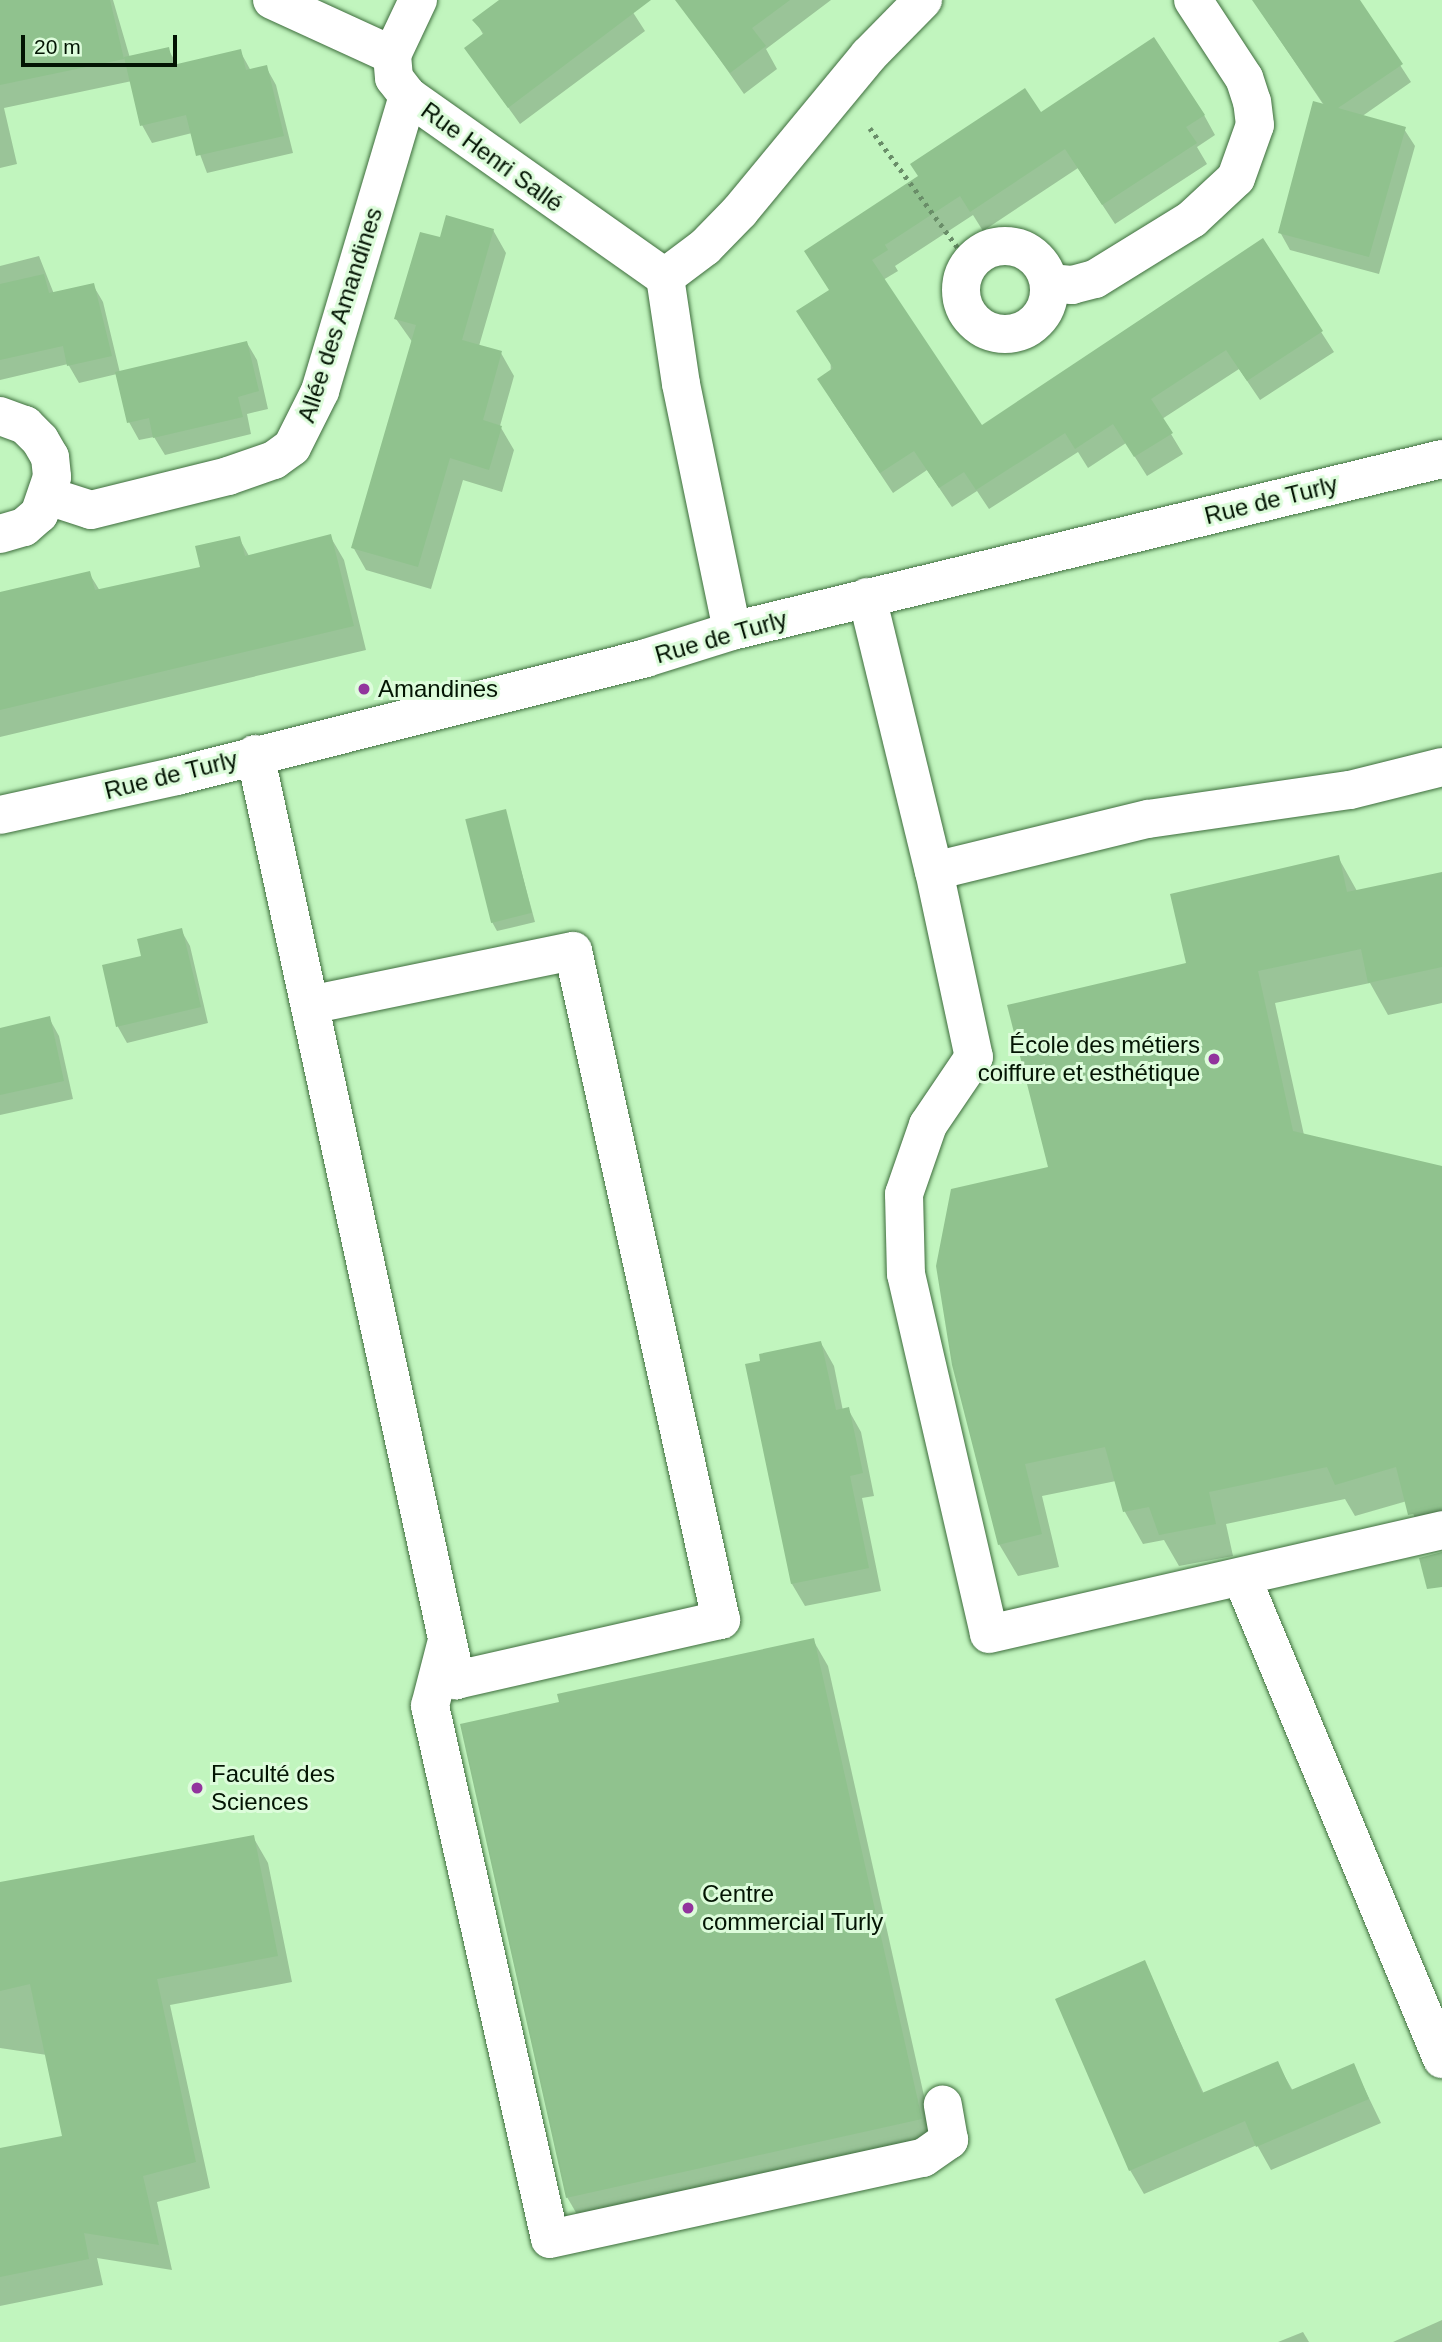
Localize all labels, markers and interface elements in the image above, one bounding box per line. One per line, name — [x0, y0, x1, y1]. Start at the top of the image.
scale bar — [24, 21, 180, 65]
text: 20 m — [34, 35, 81, 58]
street label: Rue Henri Sallé — [416, 96, 568, 218]
street label: Allée des Amandines — [291, 203, 389, 427]
street label: Rue de Turly — [1201, 470, 1341, 530]
street label: Rue de Turly — [651, 604, 791, 670]
place label: Amandines — [378, 675, 498, 703]
marker: Amandines — [356, 681, 372, 697]
street label: Rue de Turly — [101, 745, 241, 805]
place label: École des métiers coiffure et esthétique — [978, 1031, 1200, 1087]
marker: École des métiers coiffure et esthétique — [1206, 1051, 1222, 1067]
place label: Faculté des Sciences — [211, 1760, 335, 1816]
marker: Faculté des Sciences — [189, 1780, 205, 1796]
place label: Centre commercial Turly — [702, 1880, 884, 1936]
marker: Centre commercial Turly — [680, 1900, 696, 1916]

